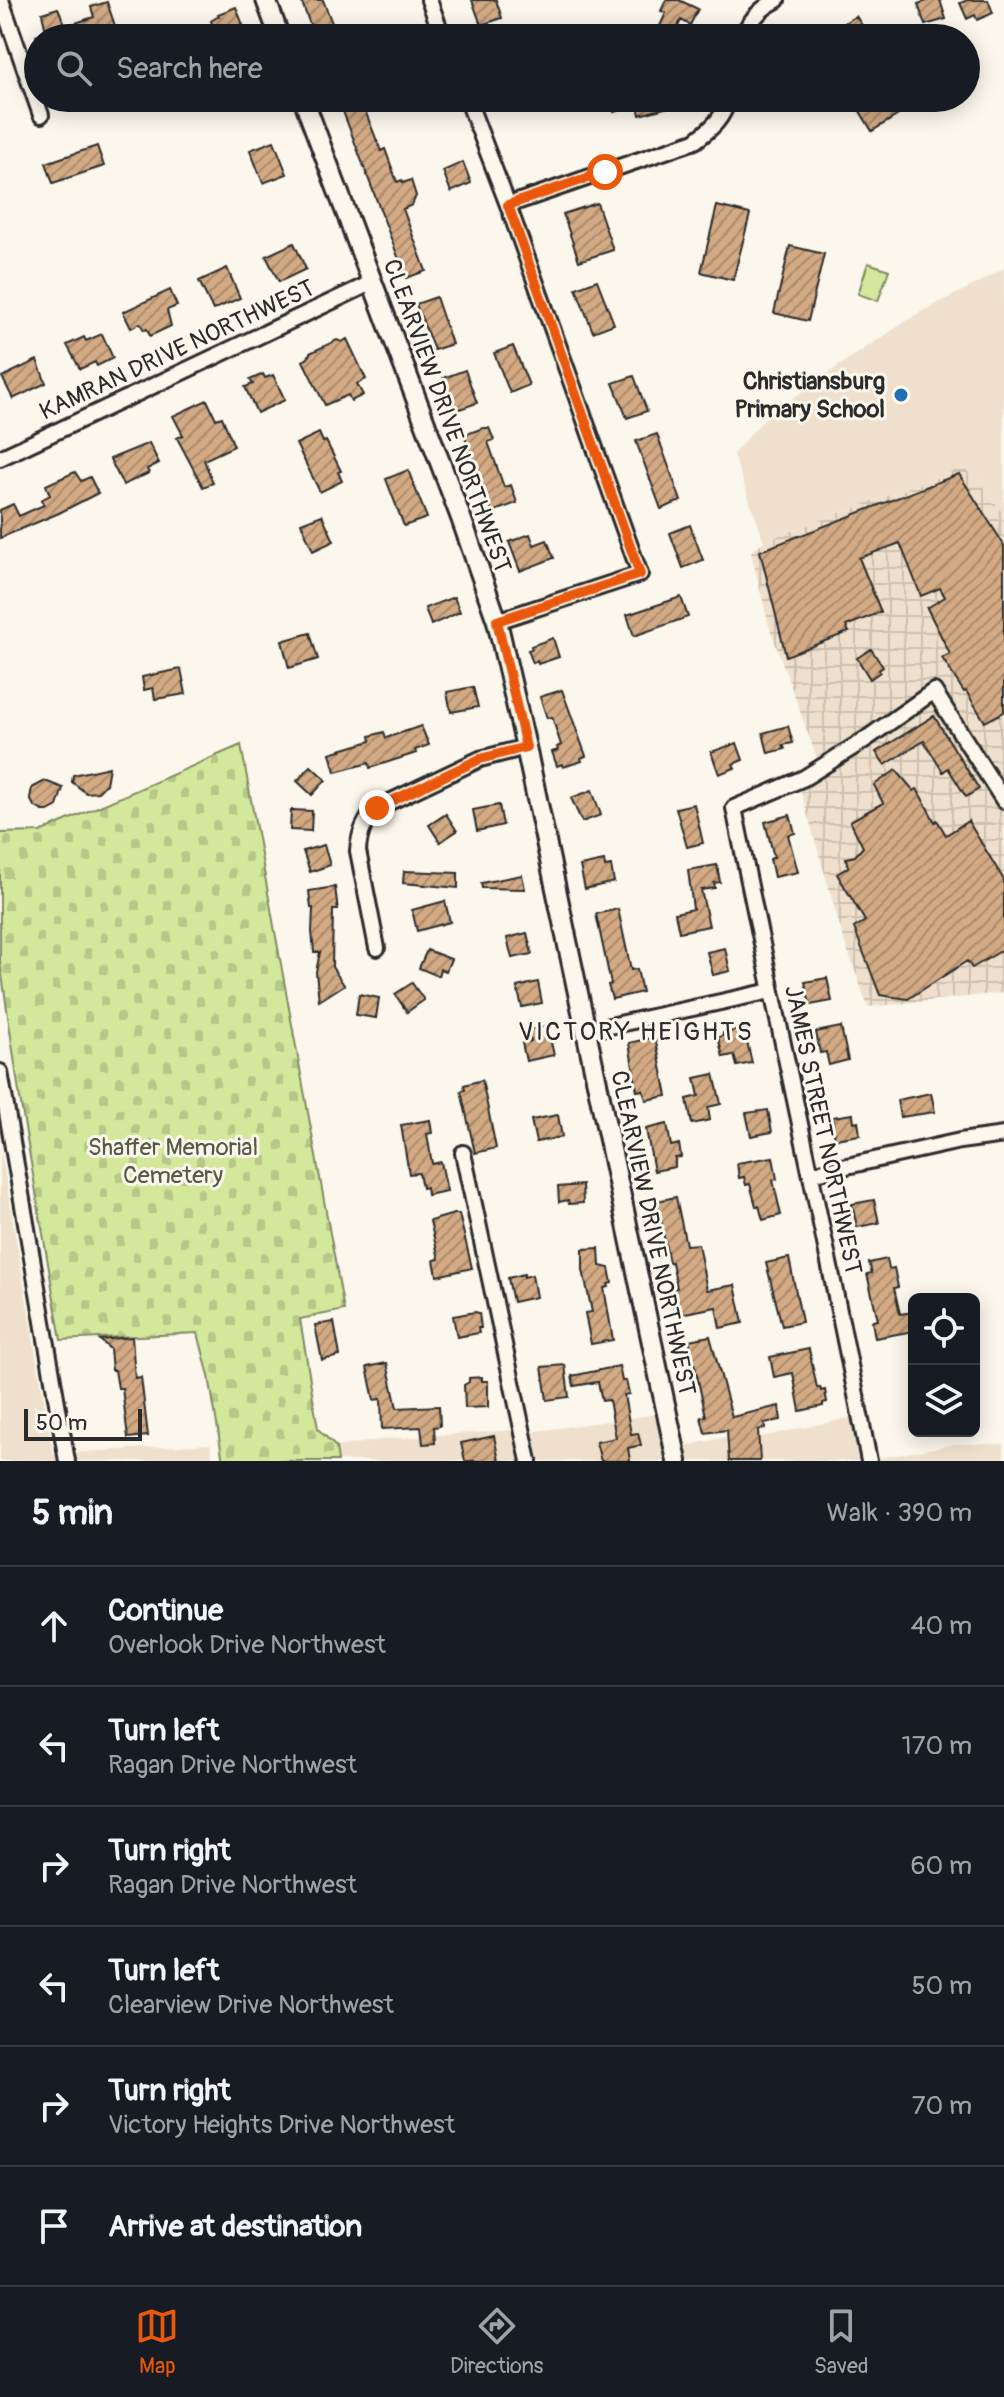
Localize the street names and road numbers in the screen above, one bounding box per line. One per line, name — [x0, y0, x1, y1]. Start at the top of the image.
street label: CLEARVIEW DRIVE NORTHWEST — [377, 255, 517, 577]
street label: KAMRAN DRIVE NORTHWEST — [35, 273, 319, 427]
street label: JAMES STREET NORTHWEST — [778, 983, 868, 1277]
street label: CLEARVIEW DRIVE NORTHWEST — [604, 1068, 702, 1398]

